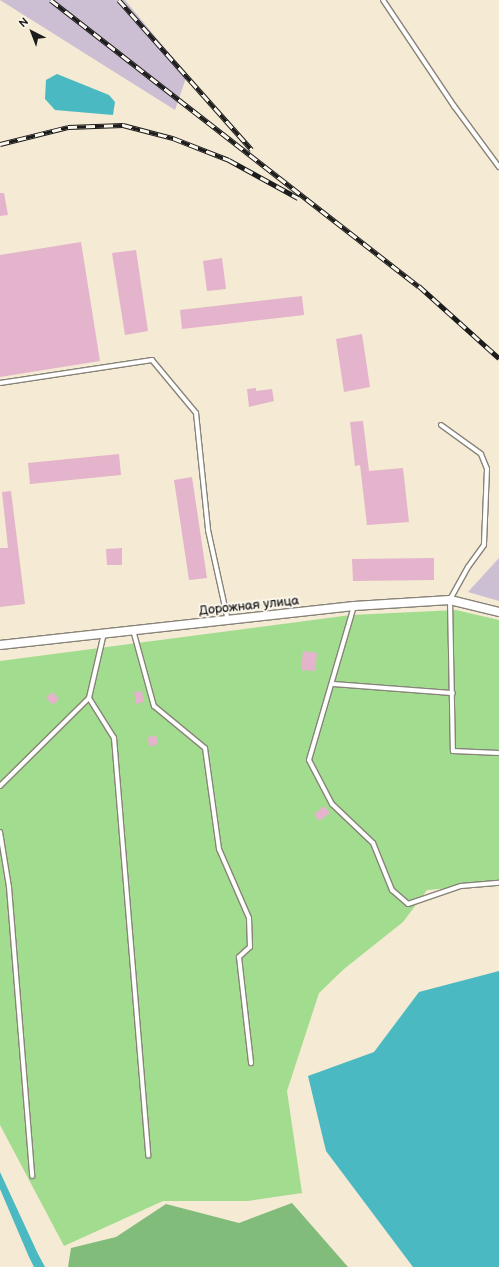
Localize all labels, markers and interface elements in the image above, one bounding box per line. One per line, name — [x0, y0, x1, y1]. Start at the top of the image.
north arrow — [12, 12, 52, 52]
text: N — [16, 15, 31, 30]
street label: Дорожная улица — [198, 593, 300, 619]

